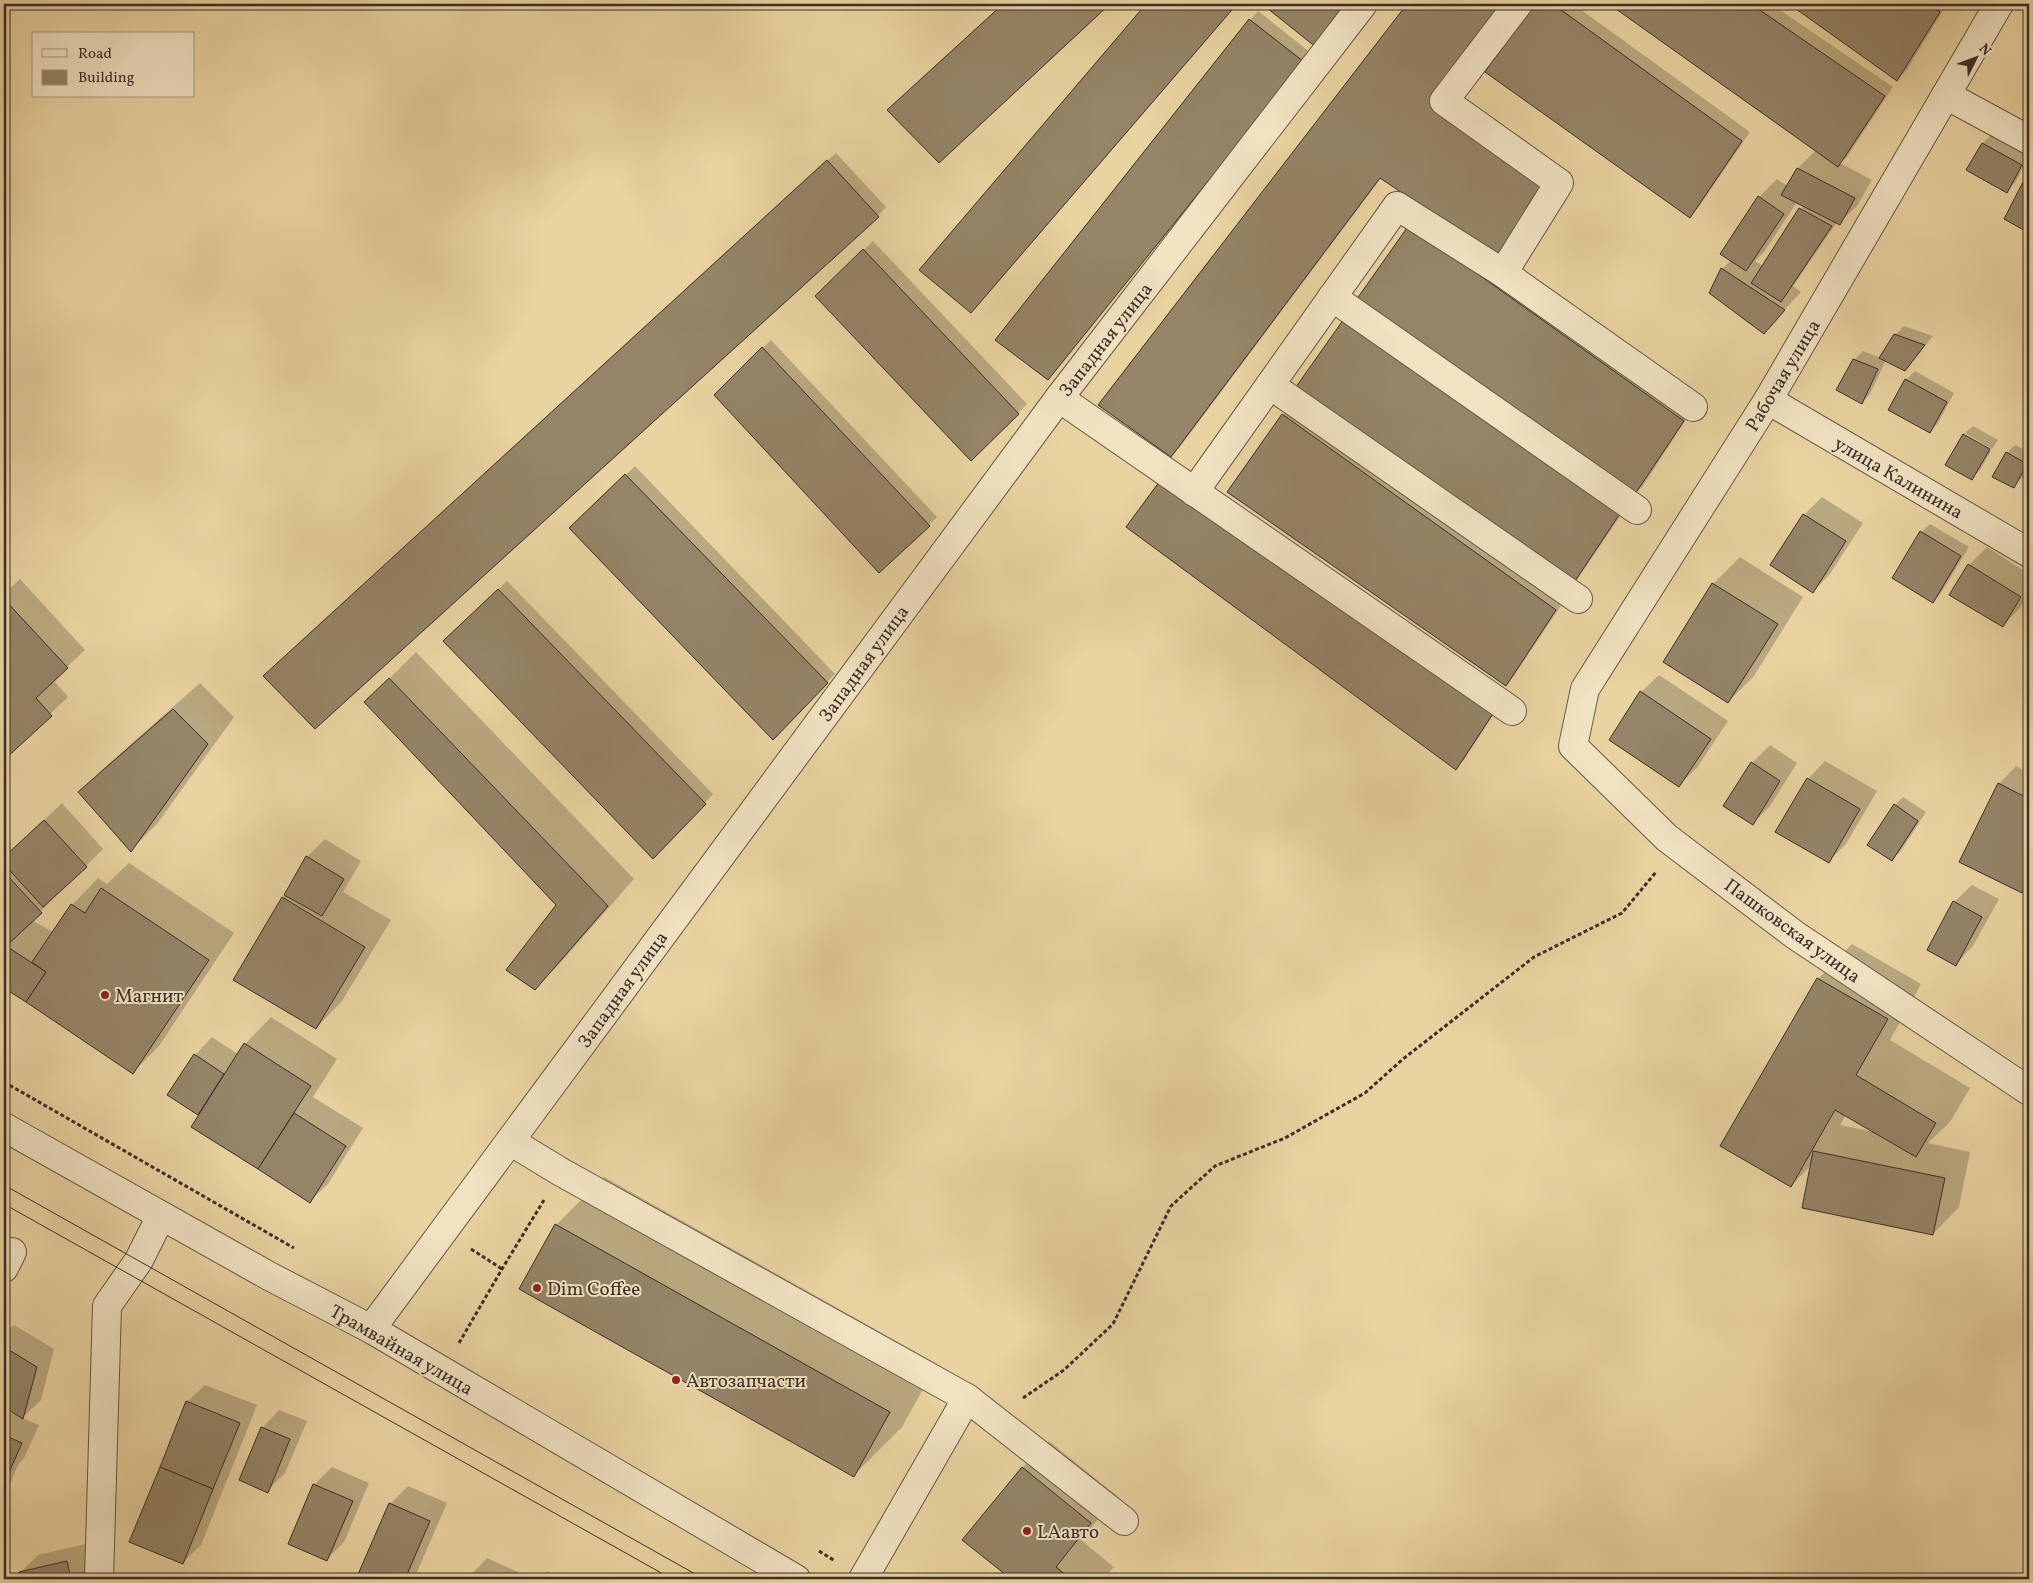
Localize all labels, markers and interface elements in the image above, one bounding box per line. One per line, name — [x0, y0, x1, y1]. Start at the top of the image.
legend — [32, 32, 195, 98]
north arrow — [1950, 32, 2000, 82]
text: N — [1974, 40, 1995, 60]
text: Road — [78, 44, 112, 65]
text: Building — [78, 68, 135, 89]
street label: Западная улица — [1054, 278, 1159, 403]
street label: Рабочая улица — [1740, 315, 1827, 437]
street label: улица Калинина — [1829, 431, 1967, 526]
street label: Западная улица — [813, 600, 916, 728]
street label: Пашковская улица — [1718, 873, 1865, 990]
street label: Западная улица — [572, 926, 675, 1054]
place label: Магнит — [115, 984, 183, 1010]
marker: Магнит — [99, 989, 111, 1001]
place label: Dim Coffee — [547, 1277, 640, 1303]
marker: Dim Coffee — [531, 1282, 543, 1294]
street label: Трамвайная улица — [325, 1299, 477, 1402]
place label: Автозапчасти — [686, 1369, 806, 1395]
marker: Автозапчасти — [670, 1374, 682, 1386]
place label: LAавто — [1037, 1520, 1099, 1546]
marker: LAавто — [1021, 1525, 1033, 1537]

